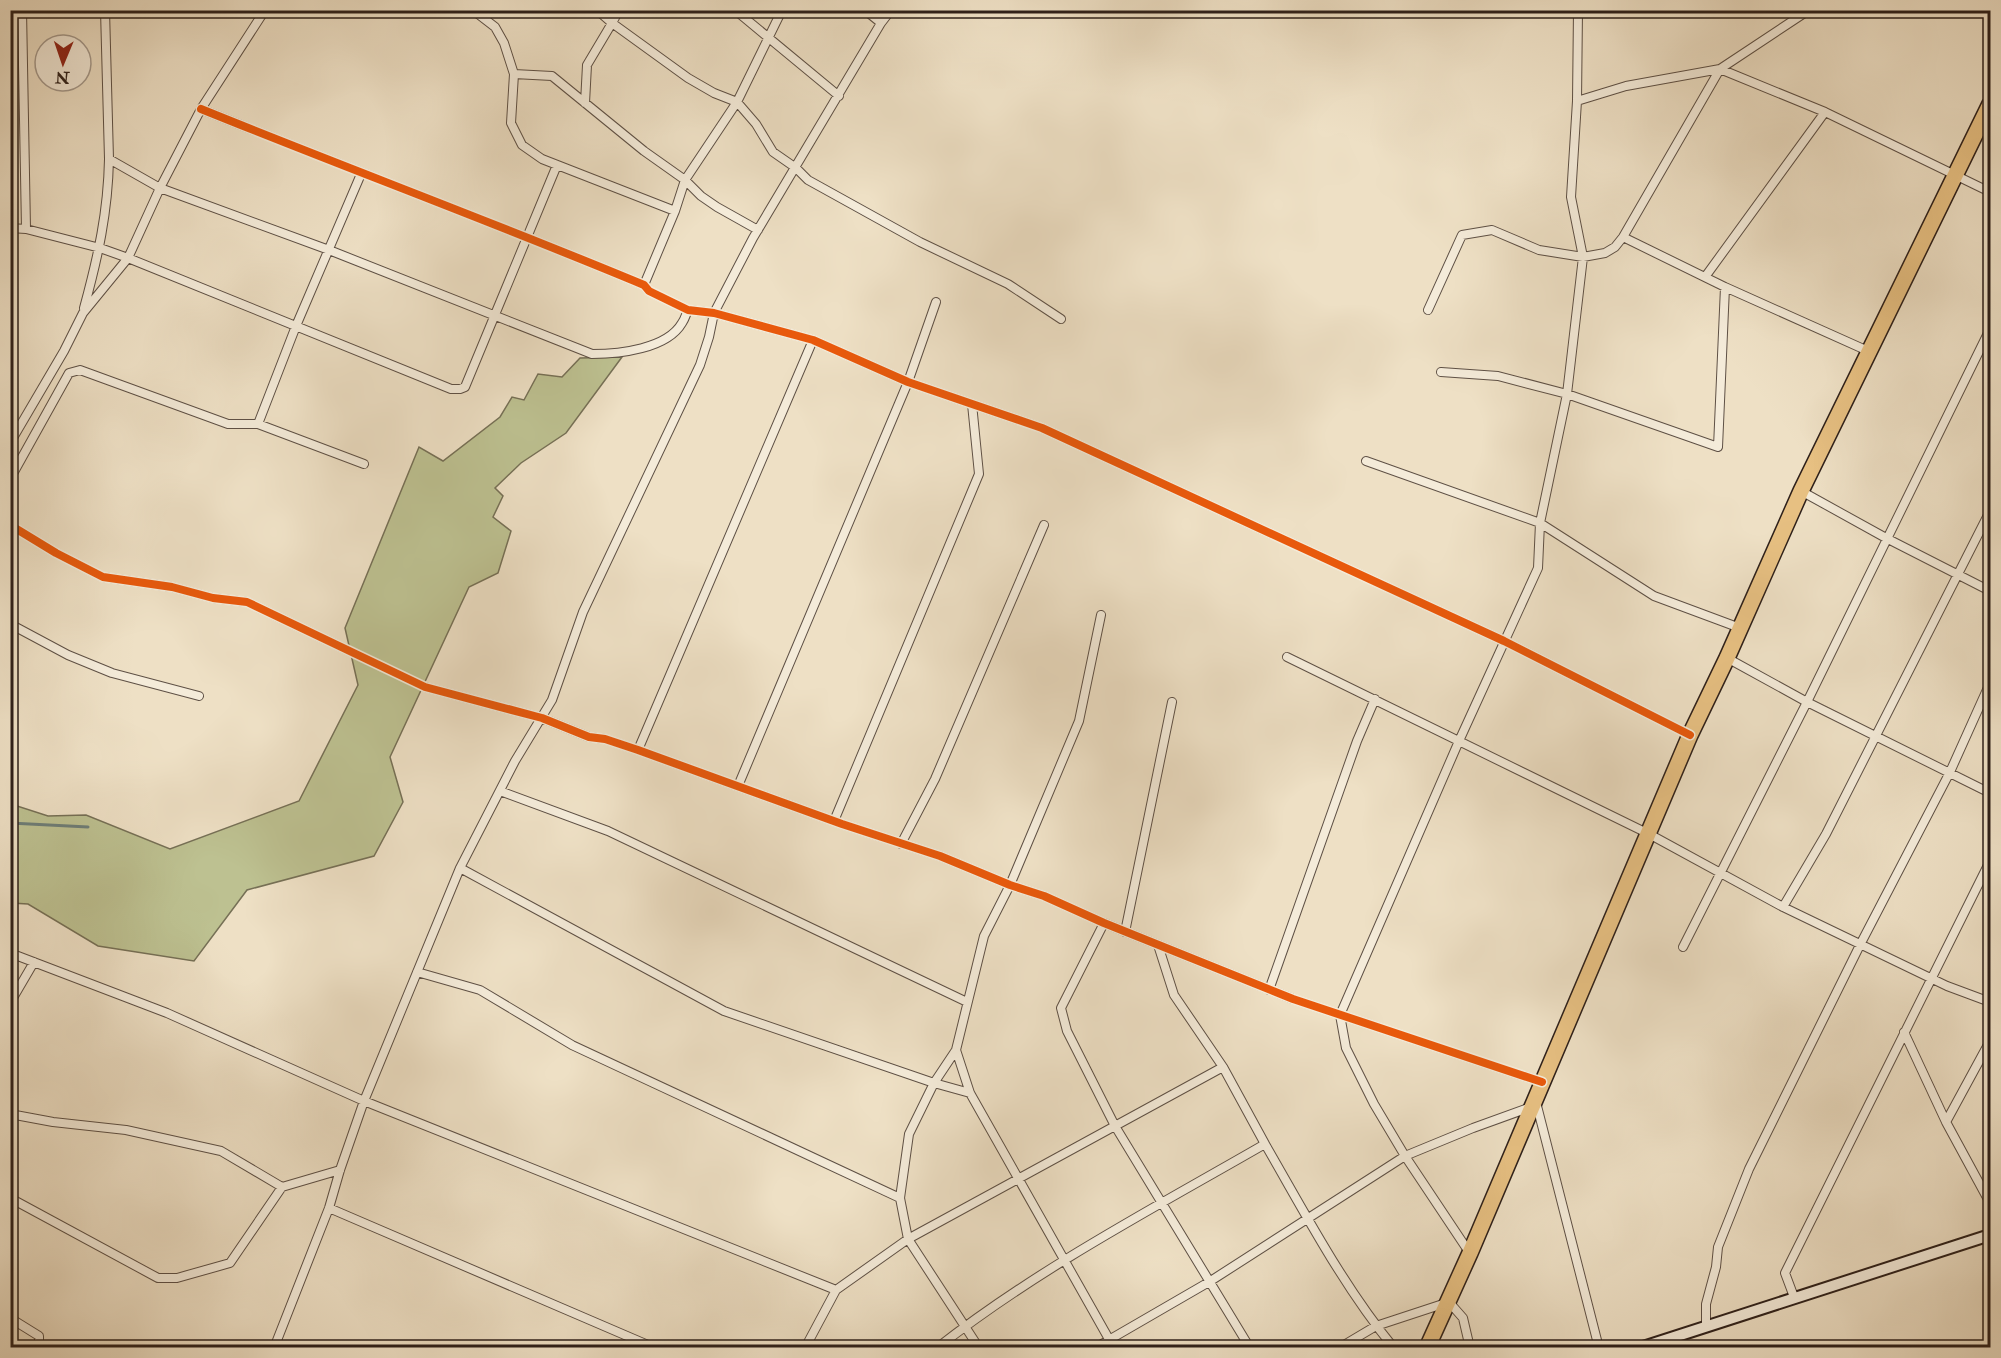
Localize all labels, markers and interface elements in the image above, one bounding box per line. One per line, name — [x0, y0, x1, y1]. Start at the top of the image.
north arrow — [33, 33, 93, 93]
text: N — [54, 67, 71, 87]

